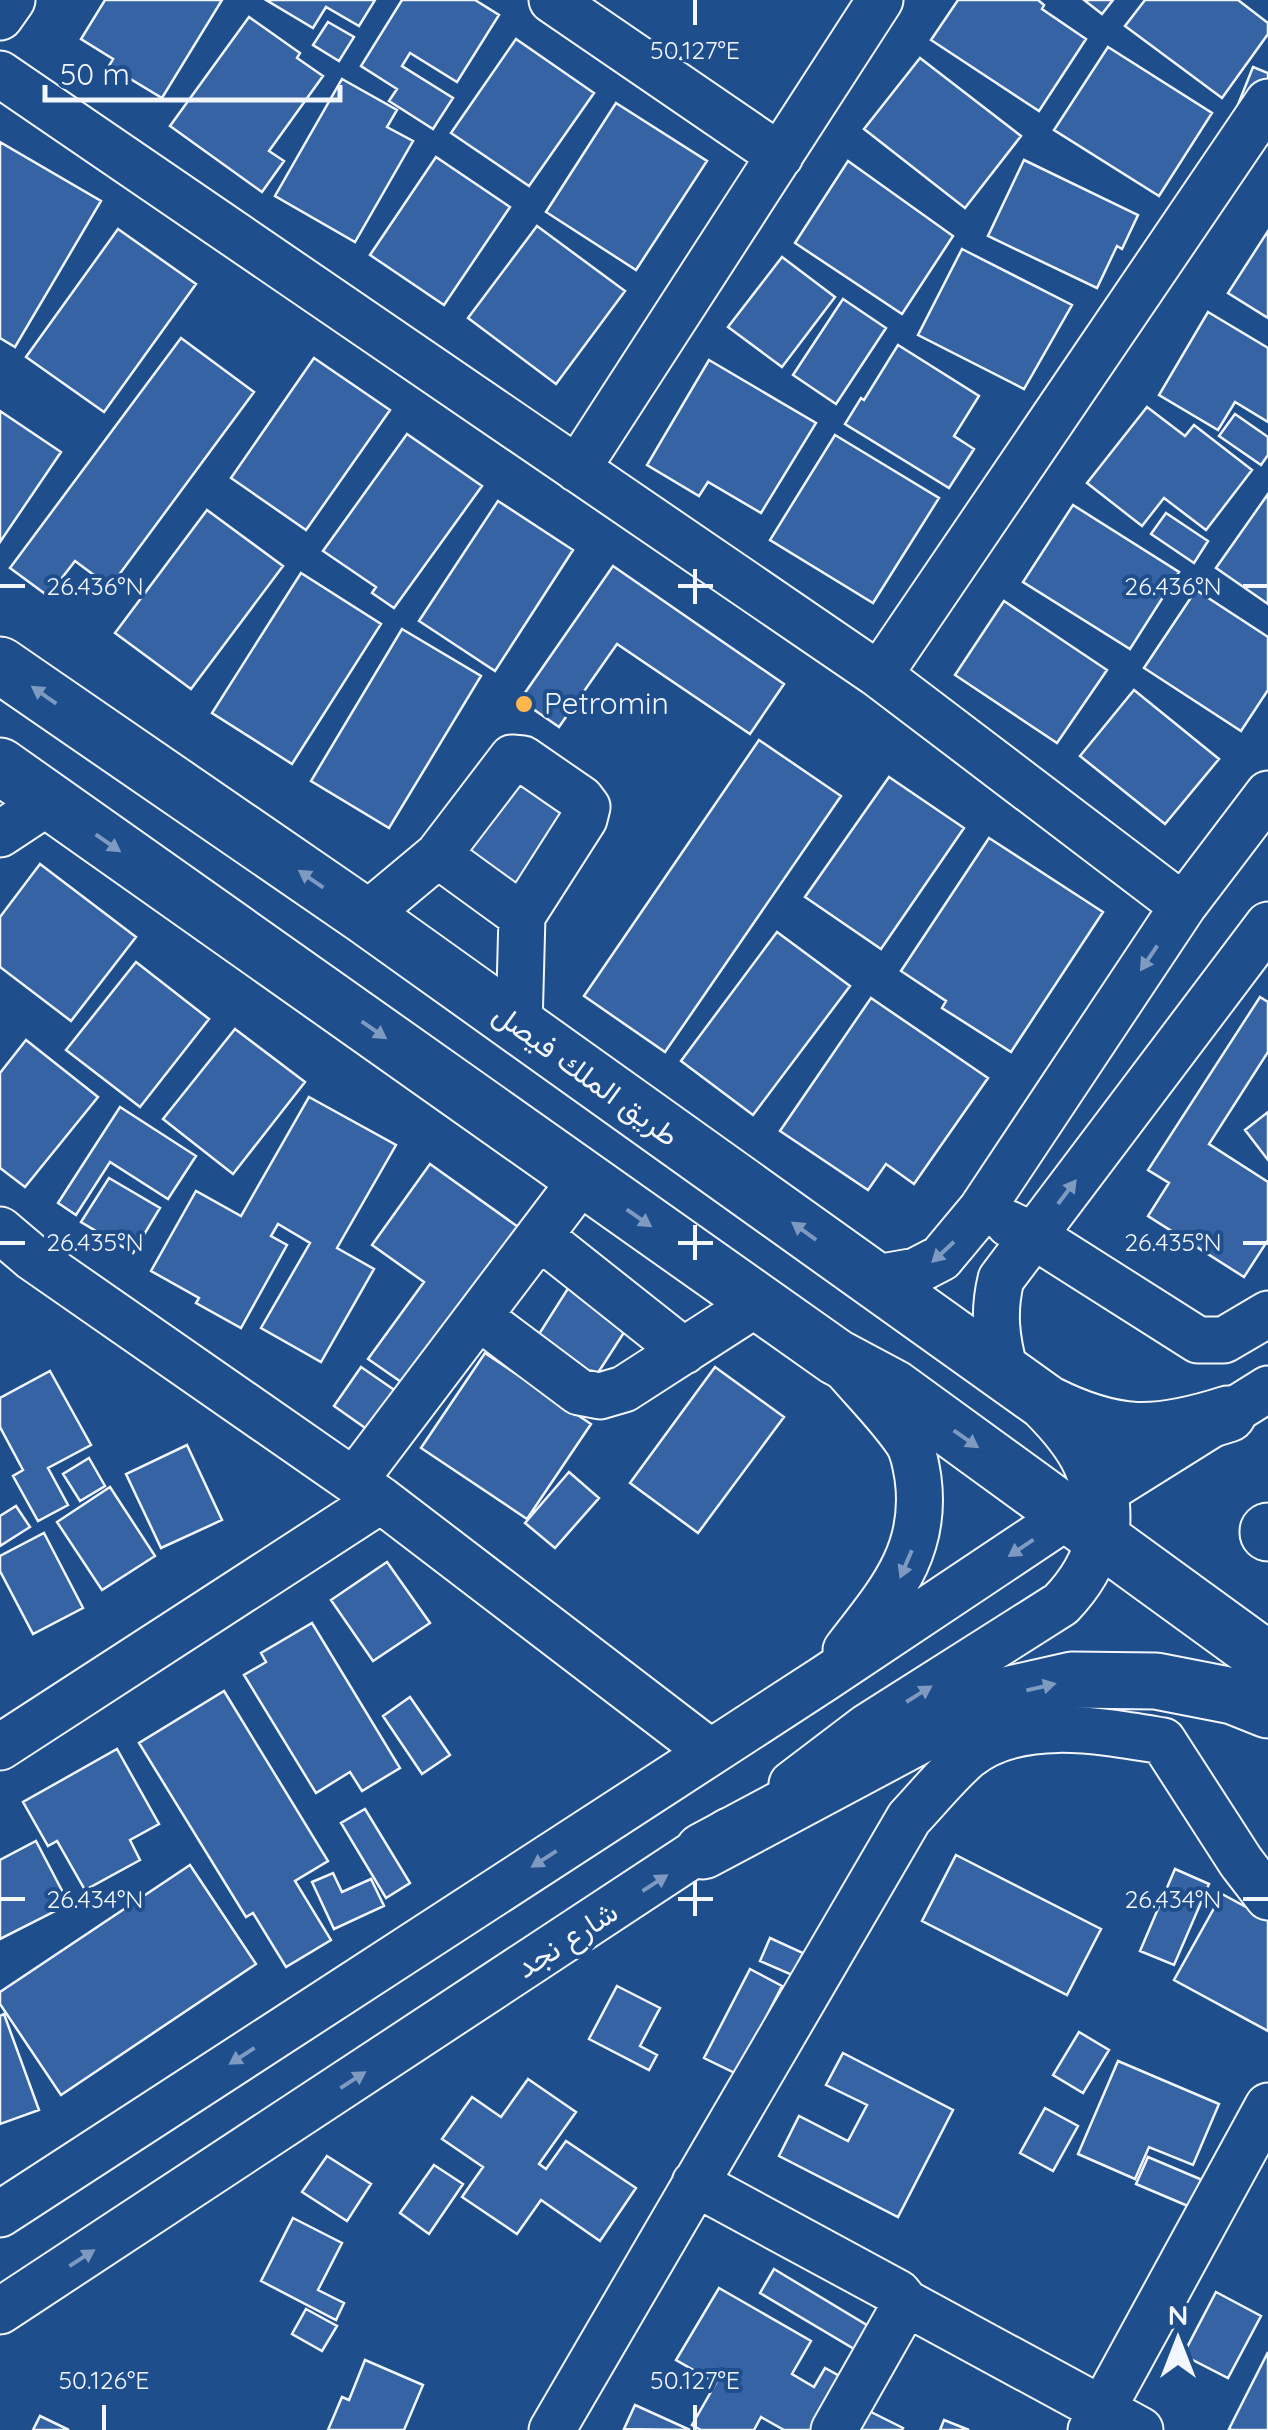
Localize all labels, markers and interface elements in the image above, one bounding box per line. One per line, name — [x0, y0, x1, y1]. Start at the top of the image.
text: 50.127°E — [650, 34, 740, 65]
scale bar — [45, 40, 340, 102]
text: 50 m — [60, 55, 130, 93]
text: 26.436°N — [46, 570, 144, 601]
text: 26.436°N — [1124, 570, 1222, 601]
place label: Petromin — [544, 684, 669, 722]
one-way arrow — [30, 686, 57, 705]
marker: Petromin — [513, 693, 535, 715]
one-way arrow — [95, 833, 121, 852]
one-way arrow — [298, 870, 325, 889]
one-way arrow — [1140, 944, 1158, 971]
street label: طريق الملك فيصل — [486, 994, 687, 1154]
one-way arrow — [360, 1020, 387, 1039]
one-way arrow — [1056, 1179, 1077, 1205]
one-way arrow — [626, 1208, 652, 1227]
one-way arrow — [790, 1222, 817, 1241]
text: 26.435°N — [46, 1226, 144, 1257]
text: 26.435°N — [1124, 1226, 1222, 1257]
one-way arrow — [931, 1240, 955, 1263]
one-way arrow — [953, 1428, 979, 1448]
one-way arrow — [1007, 1538, 1034, 1556]
one-way arrow — [898, 1549, 914, 1579]
one-way arrow — [1026, 1679, 1057, 1694]
one-way arrow — [905, 1686, 933, 1703]
one-way arrow — [530, 1850, 557, 1868]
one-way arrow — [641, 1874, 668, 1892]
text: 26.434°N — [46, 1883, 144, 1914]
text: 26.434°N — [1124, 1883, 1222, 1914]
street label: شارع نجد — [509, 1892, 625, 1988]
one-way arrow — [229, 2047, 256, 2065]
one-way arrow — [340, 2071, 367, 2089]
one-way arrow — [68, 2249, 95, 2268]
north arrow — [1128, 2290, 1228, 2390]
text: N — [1168, 2297, 1188, 2332]
text: 50.126°E — [58, 2364, 150, 2395]
text: 50.127°E — [650, 2364, 740, 2395]

